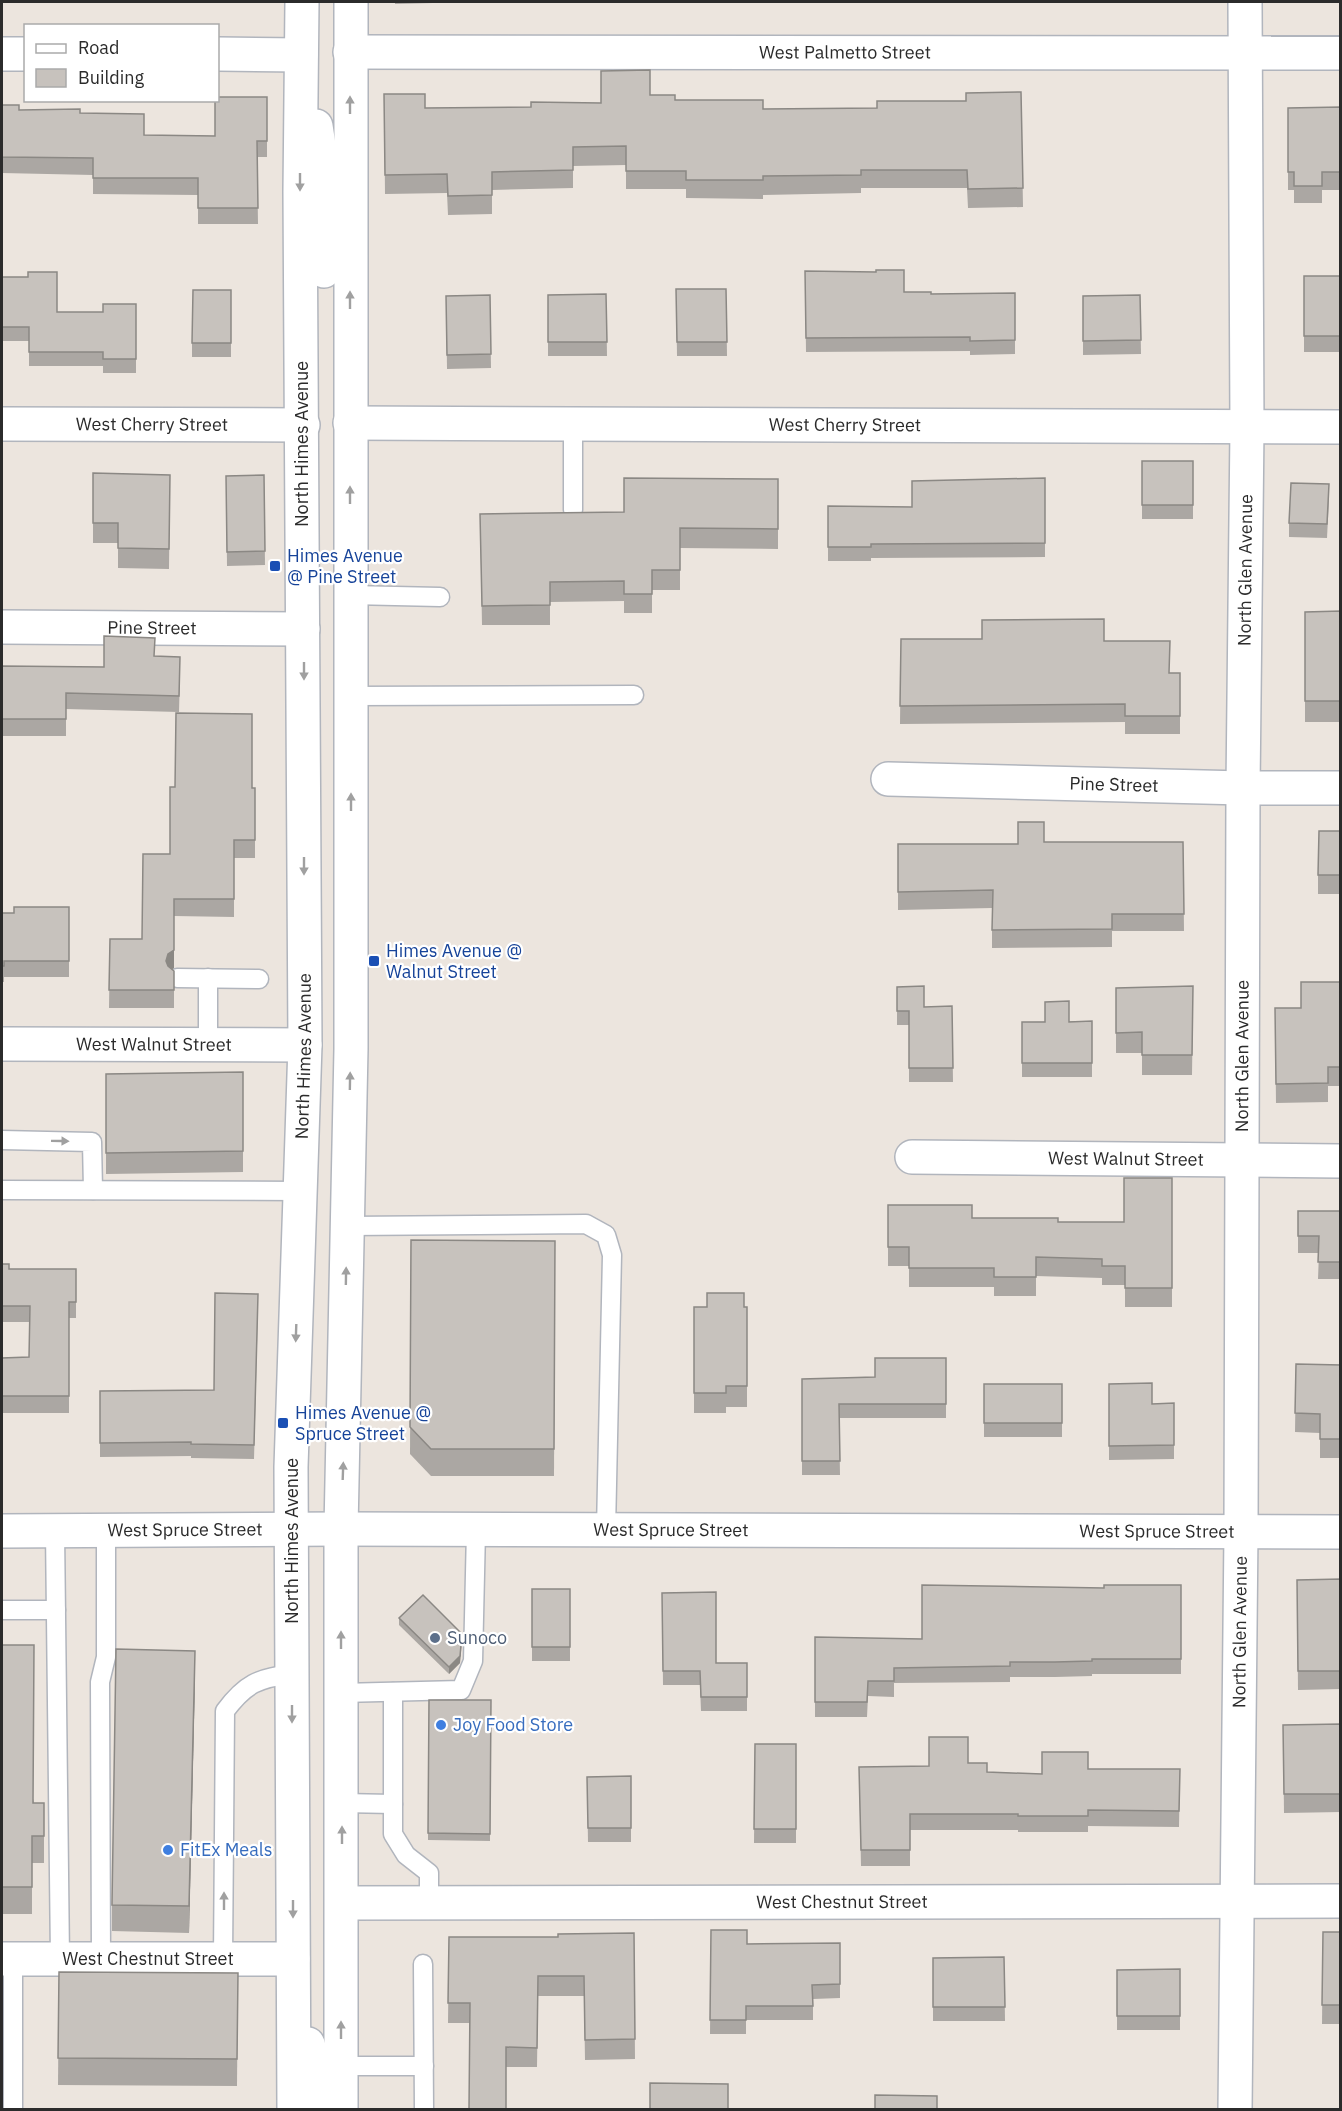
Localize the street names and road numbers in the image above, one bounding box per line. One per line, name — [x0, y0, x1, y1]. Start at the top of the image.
street label: West Palmetto Street — [759, 40, 931, 64]
street label: North Himes Avenue — [290, 361, 313, 527]
street label: West Cherry Street — [76, 412, 228, 436]
street label: West Cherry Street — [769, 413, 921, 436]
street label: North Glen Avenue — [1233, 494, 1257, 646]
street label: Pine Street — [107, 616, 197, 639]
street label: Pine Street — [1069, 772, 1159, 797]
street label: North Himes Avenue — [290, 973, 316, 1140]
street label: North Glen Avenue — [1230, 980, 1253, 1132]
street label: West Walnut Street — [76, 1032, 232, 1056]
street label: West Walnut Street — [1048, 1146, 1204, 1171]
street label: North Himes Avenue — [280, 1458, 303, 1624]
street label: West Spruce Street — [107, 1517, 263, 1541]
street label: West Spruce Street — [593, 1518, 749, 1541]
street label: West Spruce Street — [1079, 1519, 1235, 1543]
street label: North Glen Avenue — [1227, 1556, 1252, 1708]
street label: West Chestnut Street — [756, 1890, 928, 1913]
street label: West Chestnut Street — [62, 1947, 234, 1970]

